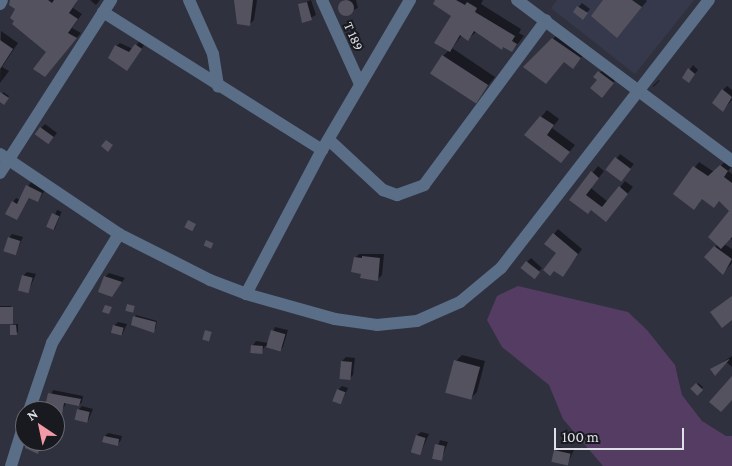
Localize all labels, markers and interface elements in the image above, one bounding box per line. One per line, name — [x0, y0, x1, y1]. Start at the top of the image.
street label: T 189 — [340, 19, 368, 53]
north arrow — [15, 401, 65, 451]
text: N — [24, 405, 41, 424]
scale bar — [557, 418, 687, 450]
text: 100 m — [562, 429, 599, 445]

